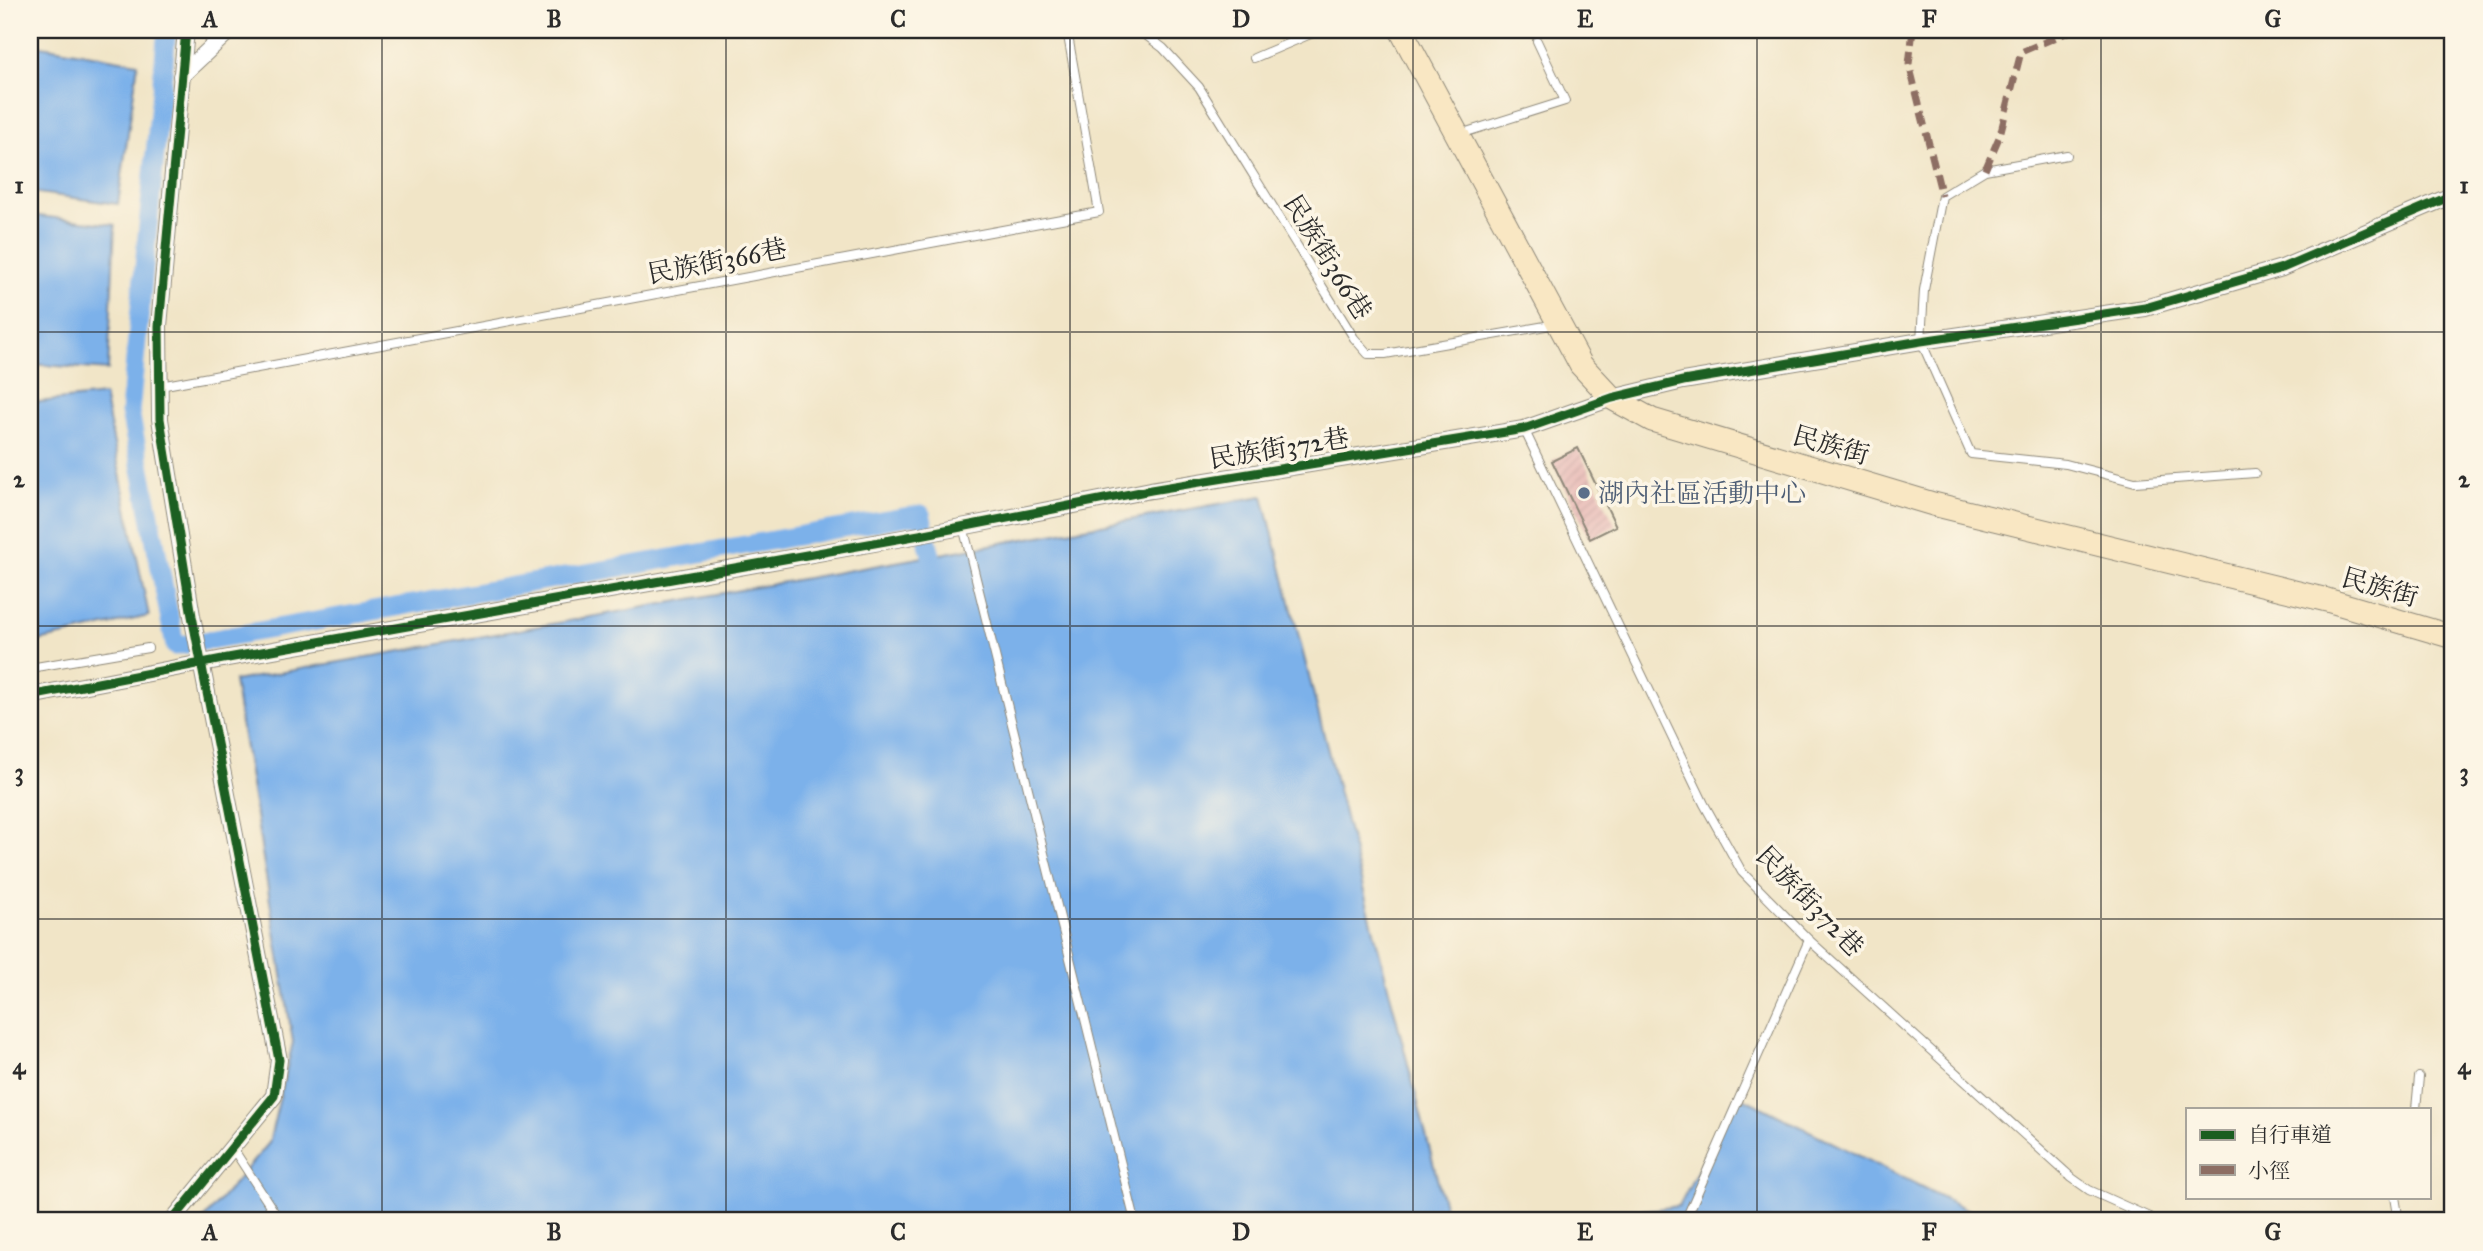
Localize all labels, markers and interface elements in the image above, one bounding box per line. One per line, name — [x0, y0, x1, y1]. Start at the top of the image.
text: A — [200, 5, 218, 33]
text: B — [546, 5, 562, 33]
text: C — [890, 5, 906, 33]
text: D — [1232, 5, 1250, 33]
text: E — [1577, 5, 1594, 33]
text: F — [1921, 5, 1937, 33]
text: G — [2265, 5, 2282, 33]
text: 1 — [14, 171, 24, 199]
text: 1 — [2459, 171, 2469, 199]
street label: 民族街366巷 — [1277, 189, 1379, 325]
street label: 民族街366巷 — [645, 232, 789, 290]
street label: 民族街 — [1789, 419, 1873, 471]
street label: 民族街372巷 — [1207, 421, 1351, 475]
text: 2 — [13, 465, 25, 493]
text: 2 — [2458, 465, 2470, 493]
place label: 湖內社區活動中心 — [1598, 477, 1806, 509]
marker: 湖內社區活動中心 — [1576, 485, 1592, 501]
street label: 民族街 — [2338, 561, 2422, 613]
text: 3 — [14, 758, 24, 787]
text: 3 — [2459, 758, 2469, 787]
street label: 民族街372巷 — [1749, 839, 1871, 963]
text: 4 — [13, 1052, 27, 1080]
text: 4 — [2458, 1052, 2472, 1080]
legend — [2186, 1108, 2430, 1198]
text: 自行車道 — [2248, 1122, 2332, 1148]
text: 小徑 — [2248, 1158, 2290, 1184]
text: A — [200, 1218, 218, 1246]
text: B — [546, 1218, 562, 1246]
text: C — [890, 1218, 906, 1246]
text: D — [1232, 1218, 1250, 1246]
text: E — [1577, 1218, 1594, 1246]
text: F — [1921, 1218, 1937, 1246]
text: G — [2265, 1218, 2282, 1246]

